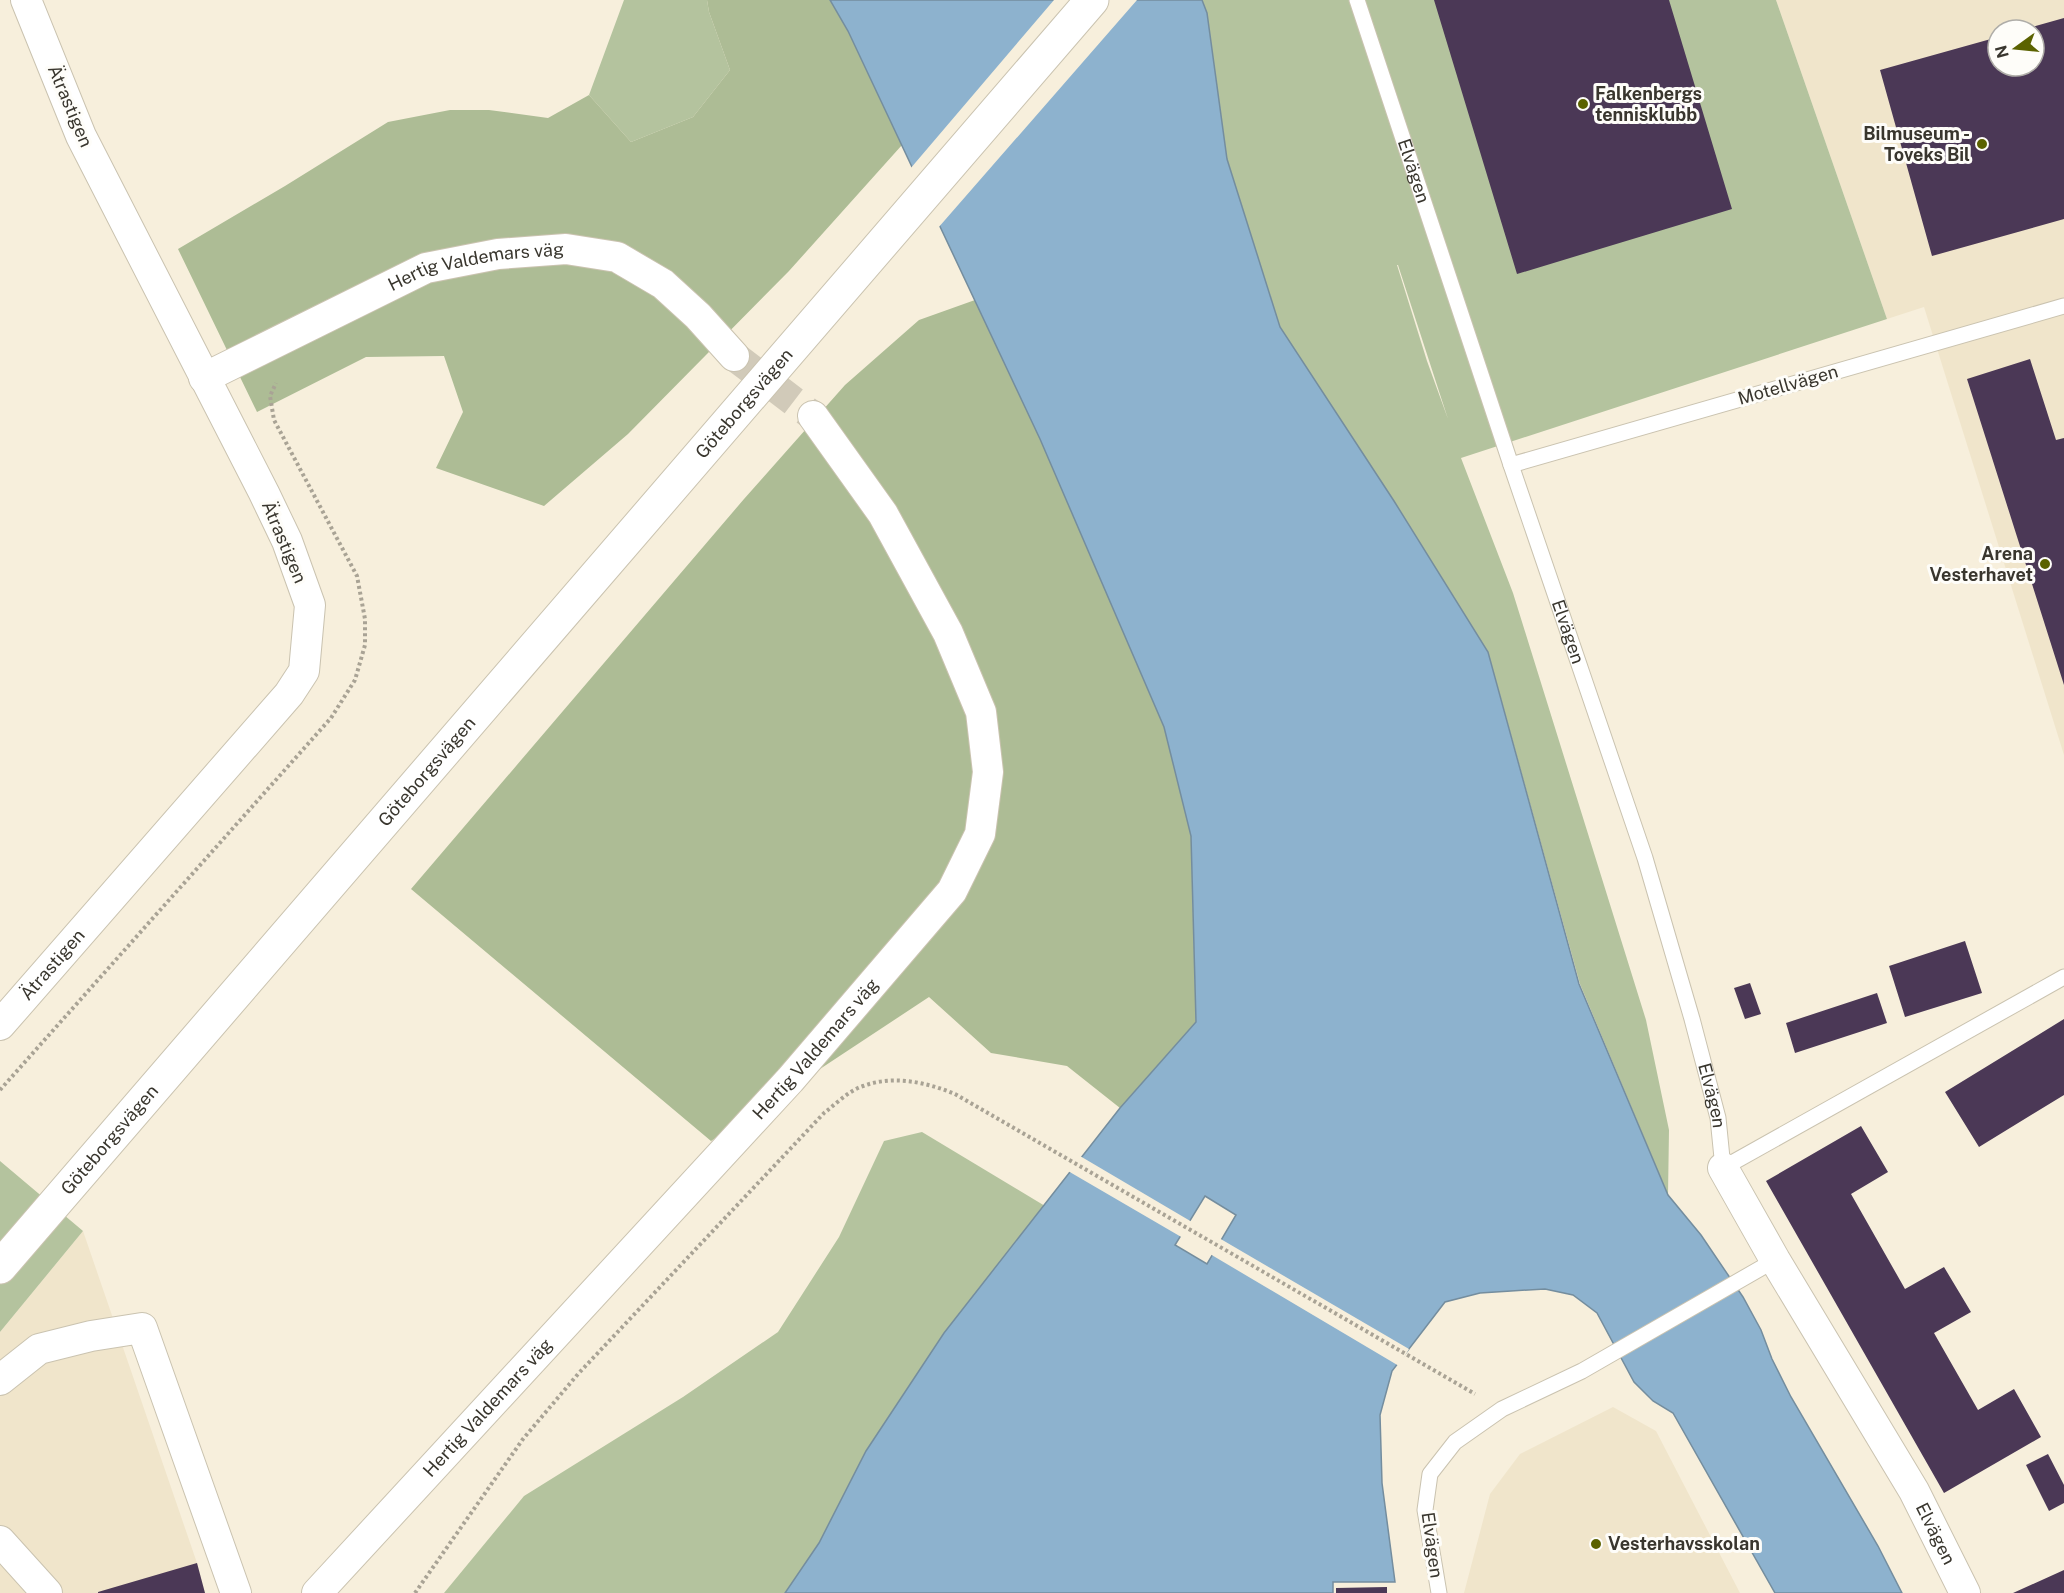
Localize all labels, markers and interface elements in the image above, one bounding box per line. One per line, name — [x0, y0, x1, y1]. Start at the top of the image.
north arrow — [1986, 18, 2046, 78]
text: N — [1991, 43, 2013, 60]
street label: Ätrastigen — [44, 61, 98, 150]
place label: Falkenbergs tennisklubb — [1595, 83, 1702, 125]
marker: Falkenbergs tennisklubb — [1576, 97, 1590, 111]
place label: Bilmuseum - Toveks Bil — [1863, 123, 1970, 165]
street label: Elvägen — [1394, 136, 1434, 206]
marker: Bilmuseum - Toveks Bil — [1975, 137, 1989, 151]
street label: Hertig Valdemars väg — [384, 238, 565, 295]
street label: Göteborgsvägen — [691, 344, 797, 462]
street label: Motellvägen — [1735, 360, 1840, 409]
street label: Ätrastigen — [258, 497, 312, 586]
place label: Arena Vesterhavet — [1929, 543, 2033, 585]
marker: Arena Vesterhavet — [2038, 557, 2052, 571]
street label: Elvägen — [1548, 597, 1589, 666]
street label: Göteborgsvägen — [374, 712, 480, 830]
street label: Ätrastigen — [15, 925, 89, 1004]
street label: Hertig Valdemars väg — [748, 974, 882, 1124]
street label: Elvägen — [1694, 1061, 1730, 1129]
street label: Göteborgsvägen — [56, 1080, 162, 1199]
street label: Hertig Valdemars väg — [419, 1334, 556, 1481]
street label: Elvägen — [1912, 1499, 1960, 1568]
street label: Elvägen — [1417, 1511, 1448, 1579]
place label: Vesterhavsskolan — [1608, 1533, 1760, 1554]
marker: Vesterhavsskolan — [1589, 1537, 1603, 1551]

